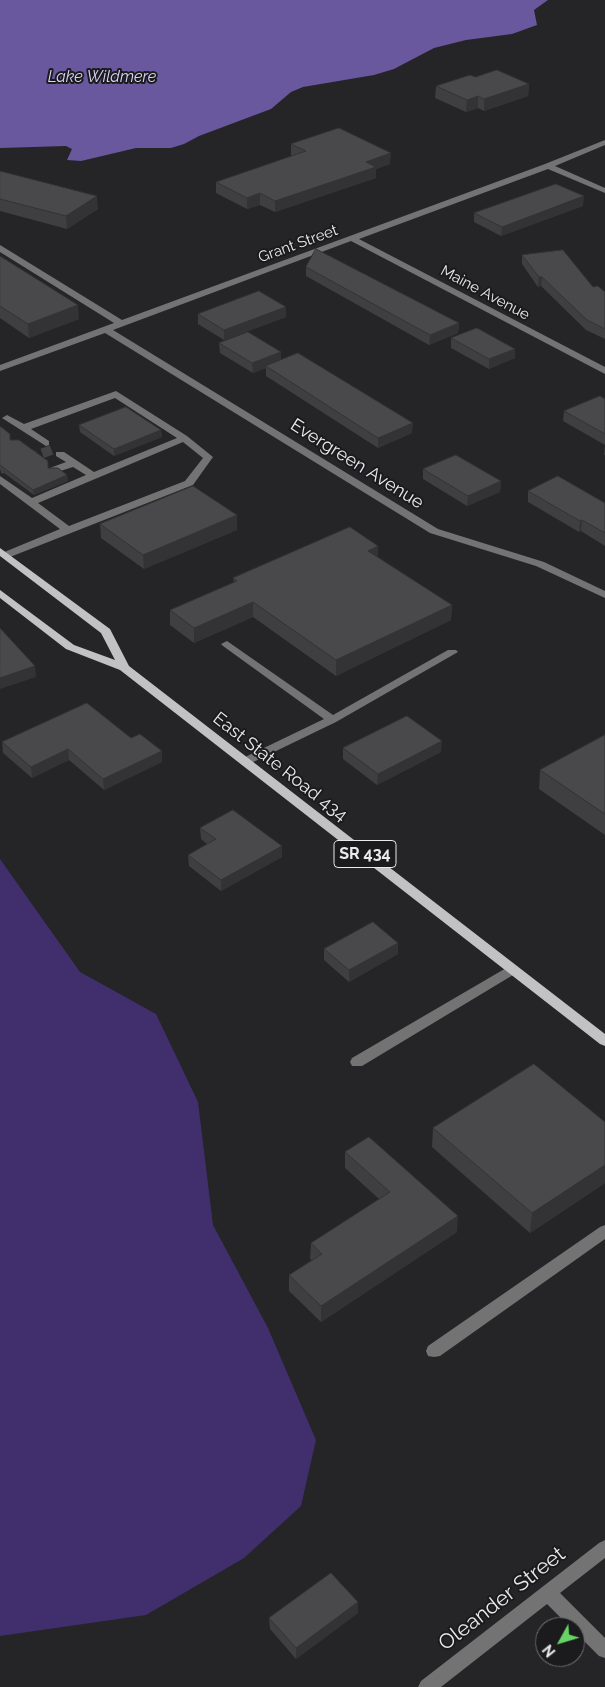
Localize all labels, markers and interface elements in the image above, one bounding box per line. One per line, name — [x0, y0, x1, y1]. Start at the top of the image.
water label: Lake Wildmere — [48, 67, 156, 87]
street label: Grant Street — [256, 221, 340, 267]
street label: Maine Avenue — [437, 262, 533, 324]
street label: Evergreen Avenue — [286, 414, 428, 514]
street label: East State Road 434 — [208, 708, 352, 826]
road number: SR 434 — [334, 841, 396, 868]
street label: Oleander Street — [434, 1542, 570, 1656]
north arrow — [535, 1617, 585, 1667]
text: N — [540, 1642, 559, 1660]

